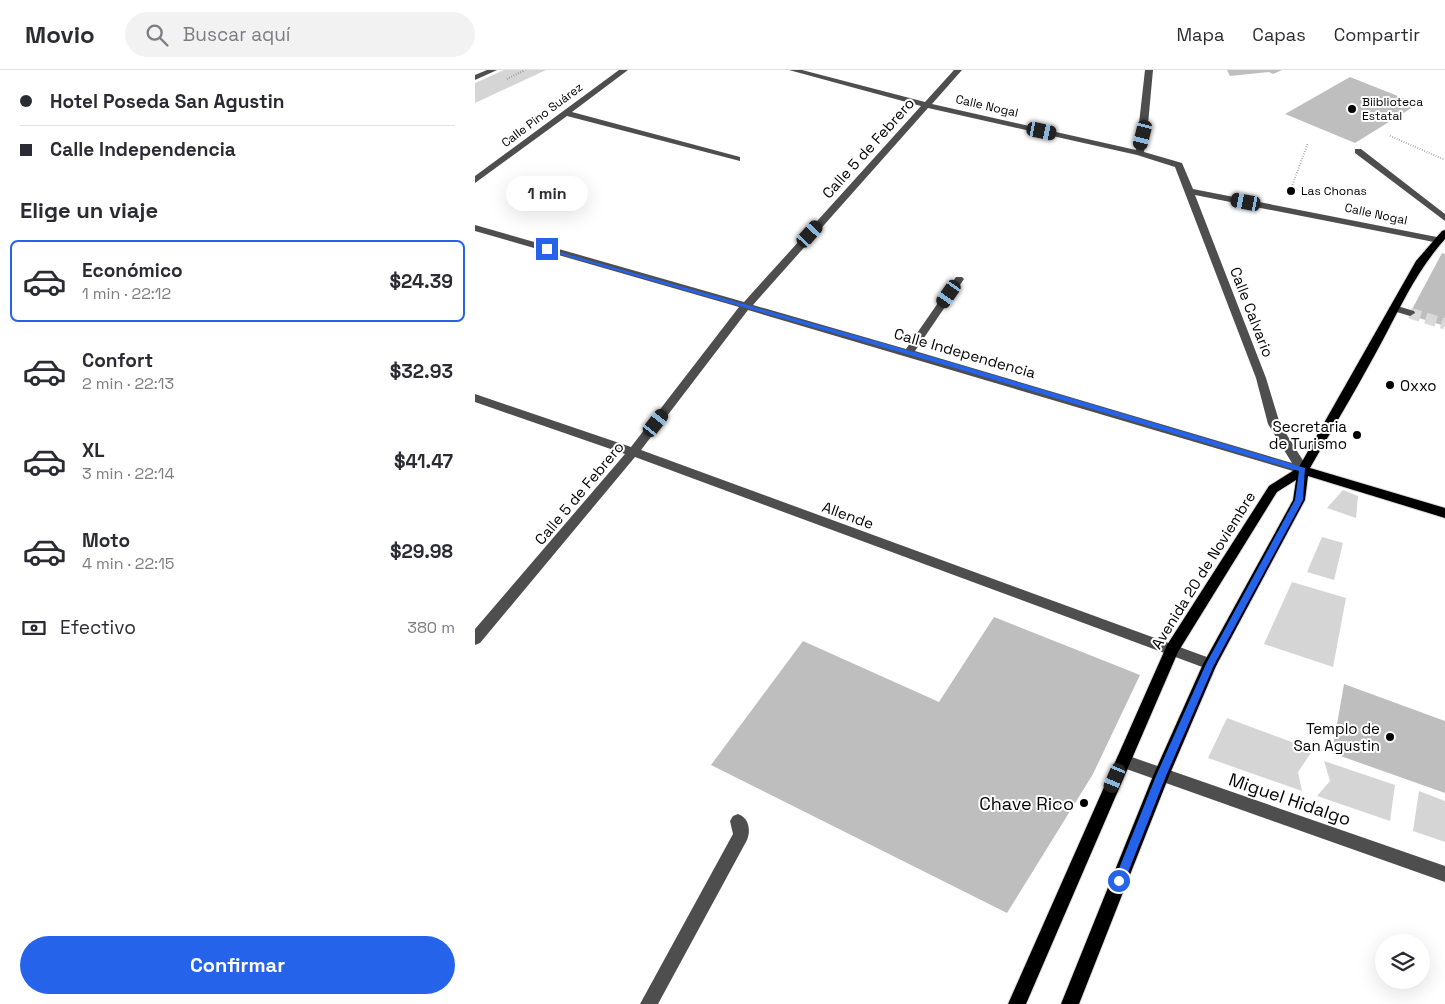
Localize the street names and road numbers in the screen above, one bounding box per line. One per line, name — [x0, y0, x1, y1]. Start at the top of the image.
street label: Calle Pino Suárez — [498, 79, 586, 151]
street label: Calle Nogal — [954, 91, 1020, 121]
street label: Calle 5 de Febrero — [818, 94, 918, 202]
street label: Calle Nogal — [1343, 200, 1409, 228]
street label: Calle Calvario — [1226, 264, 1278, 360]
street label: Calle Independencia — [892, 324, 1038, 382]
street label: Calle 5 de Febrero — [530, 437, 628, 549]
street label: Avenida 20 de Noviembre — [1147, 488, 1259, 652]
street label: Allende — [820, 497, 876, 533]
street label: Miguel Hidalgo — [1226, 767, 1354, 831]

